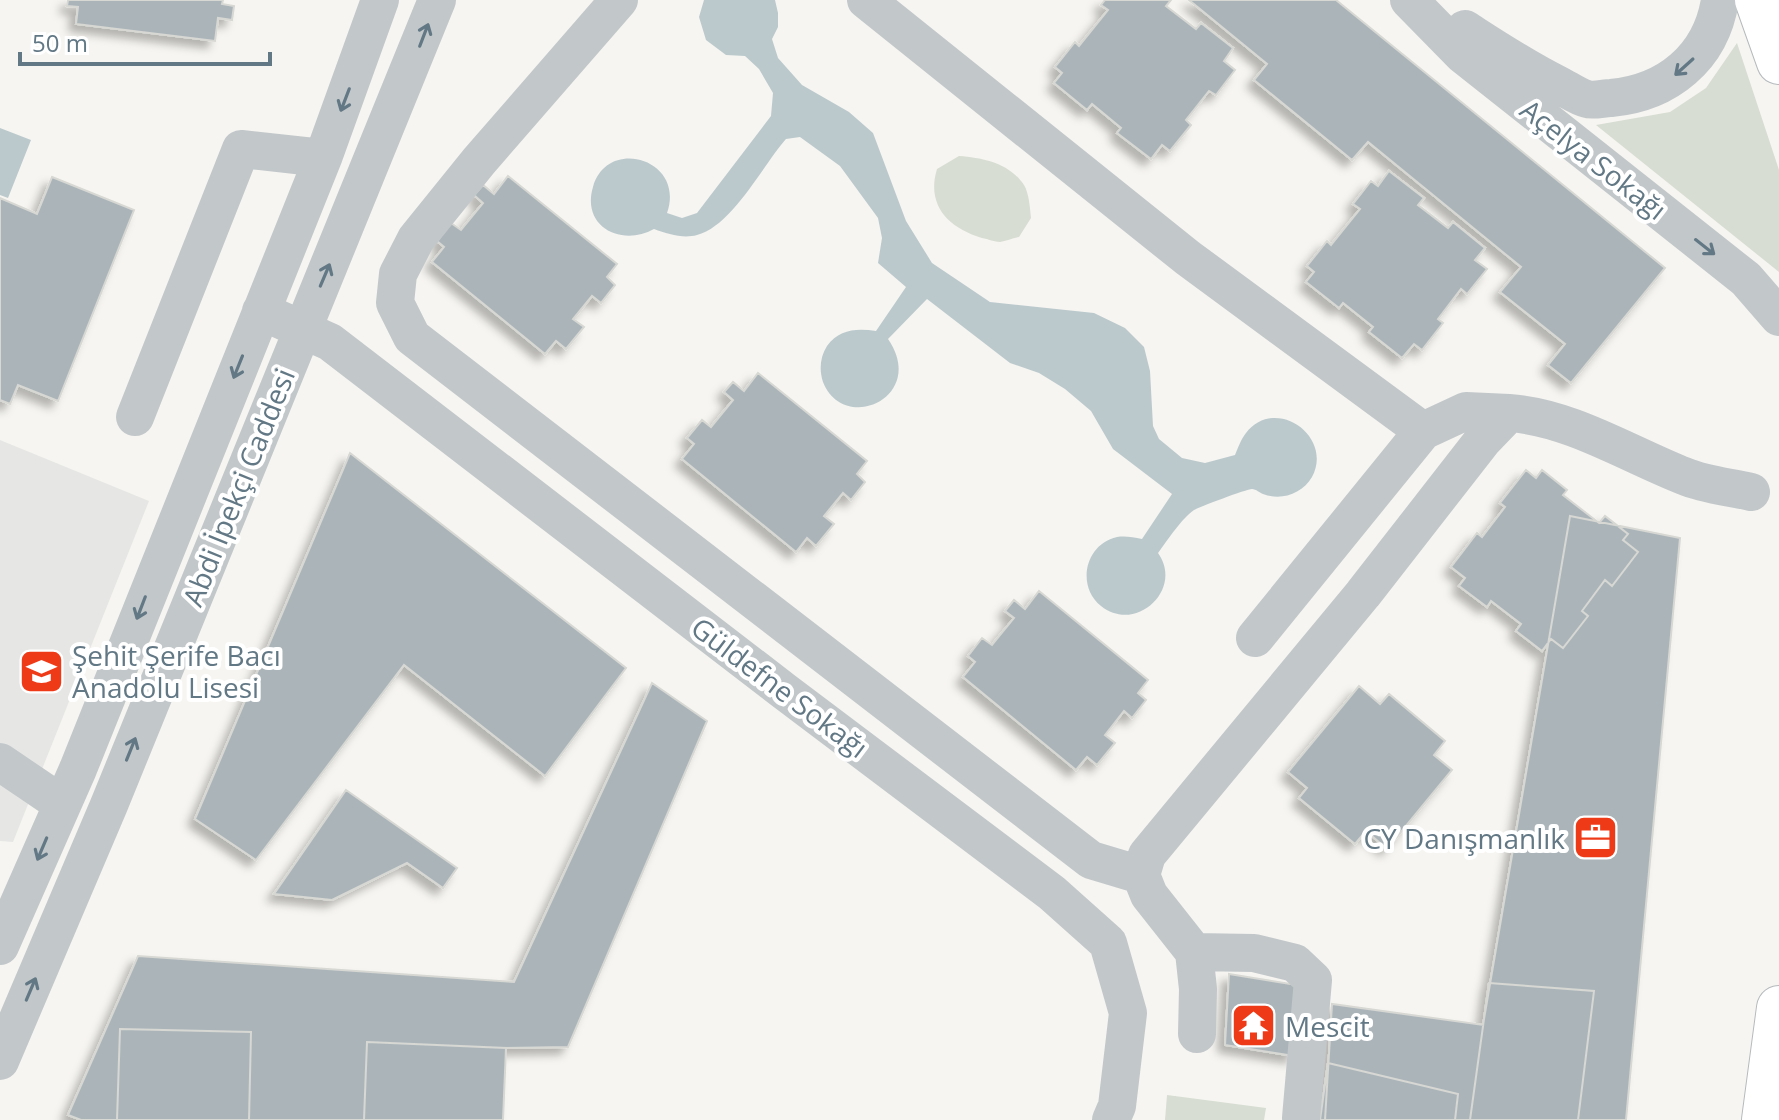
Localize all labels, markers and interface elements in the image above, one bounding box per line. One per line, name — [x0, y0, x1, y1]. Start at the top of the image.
scale bar — [20, 16, 270, 66]
one-way arrow — [418, 23, 432, 48]
text: 50 m — [32, 26, 88, 59]
one-way arrow — [1674, 58, 1694, 76]
one-way arrow — [337, 87, 352, 112]
street label: Açelya Sokağı — [1513, 90, 1675, 228]
one-way arrow — [1694, 238, 1715, 256]
one-way arrow — [318, 263, 333, 288]
one-way arrow — [230, 354, 245, 379]
street label: Abdi İpekçi Caddesi — [173, 363, 303, 611]
one-way arrow — [133, 595, 147, 620]
street label: Güldefne Sokağı — [684, 608, 876, 766]
place label: Şehit Şerife Bacı Anadolu Lisesi — [72, 636, 281, 706]
school or university icon: Şehit Şerife Bacı Anadolu Lisesi — [17, 647, 65, 695]
one-way arrow — [125, 737, 140, 762]
office icon: CY Danışmanlık — [1572, 814, 1620, 862]
place label: CY Danışmanlık — [1363, 819, 1565, 857]
one-way arrow — [33, 836, 48, 860]
one-way arrow — [24, 977, 39, 1002]
temple icon: Mescit — [1230, 1002, 1278, 1050]
place label: Mescit — [1285, 1007, 1370, 1045]

